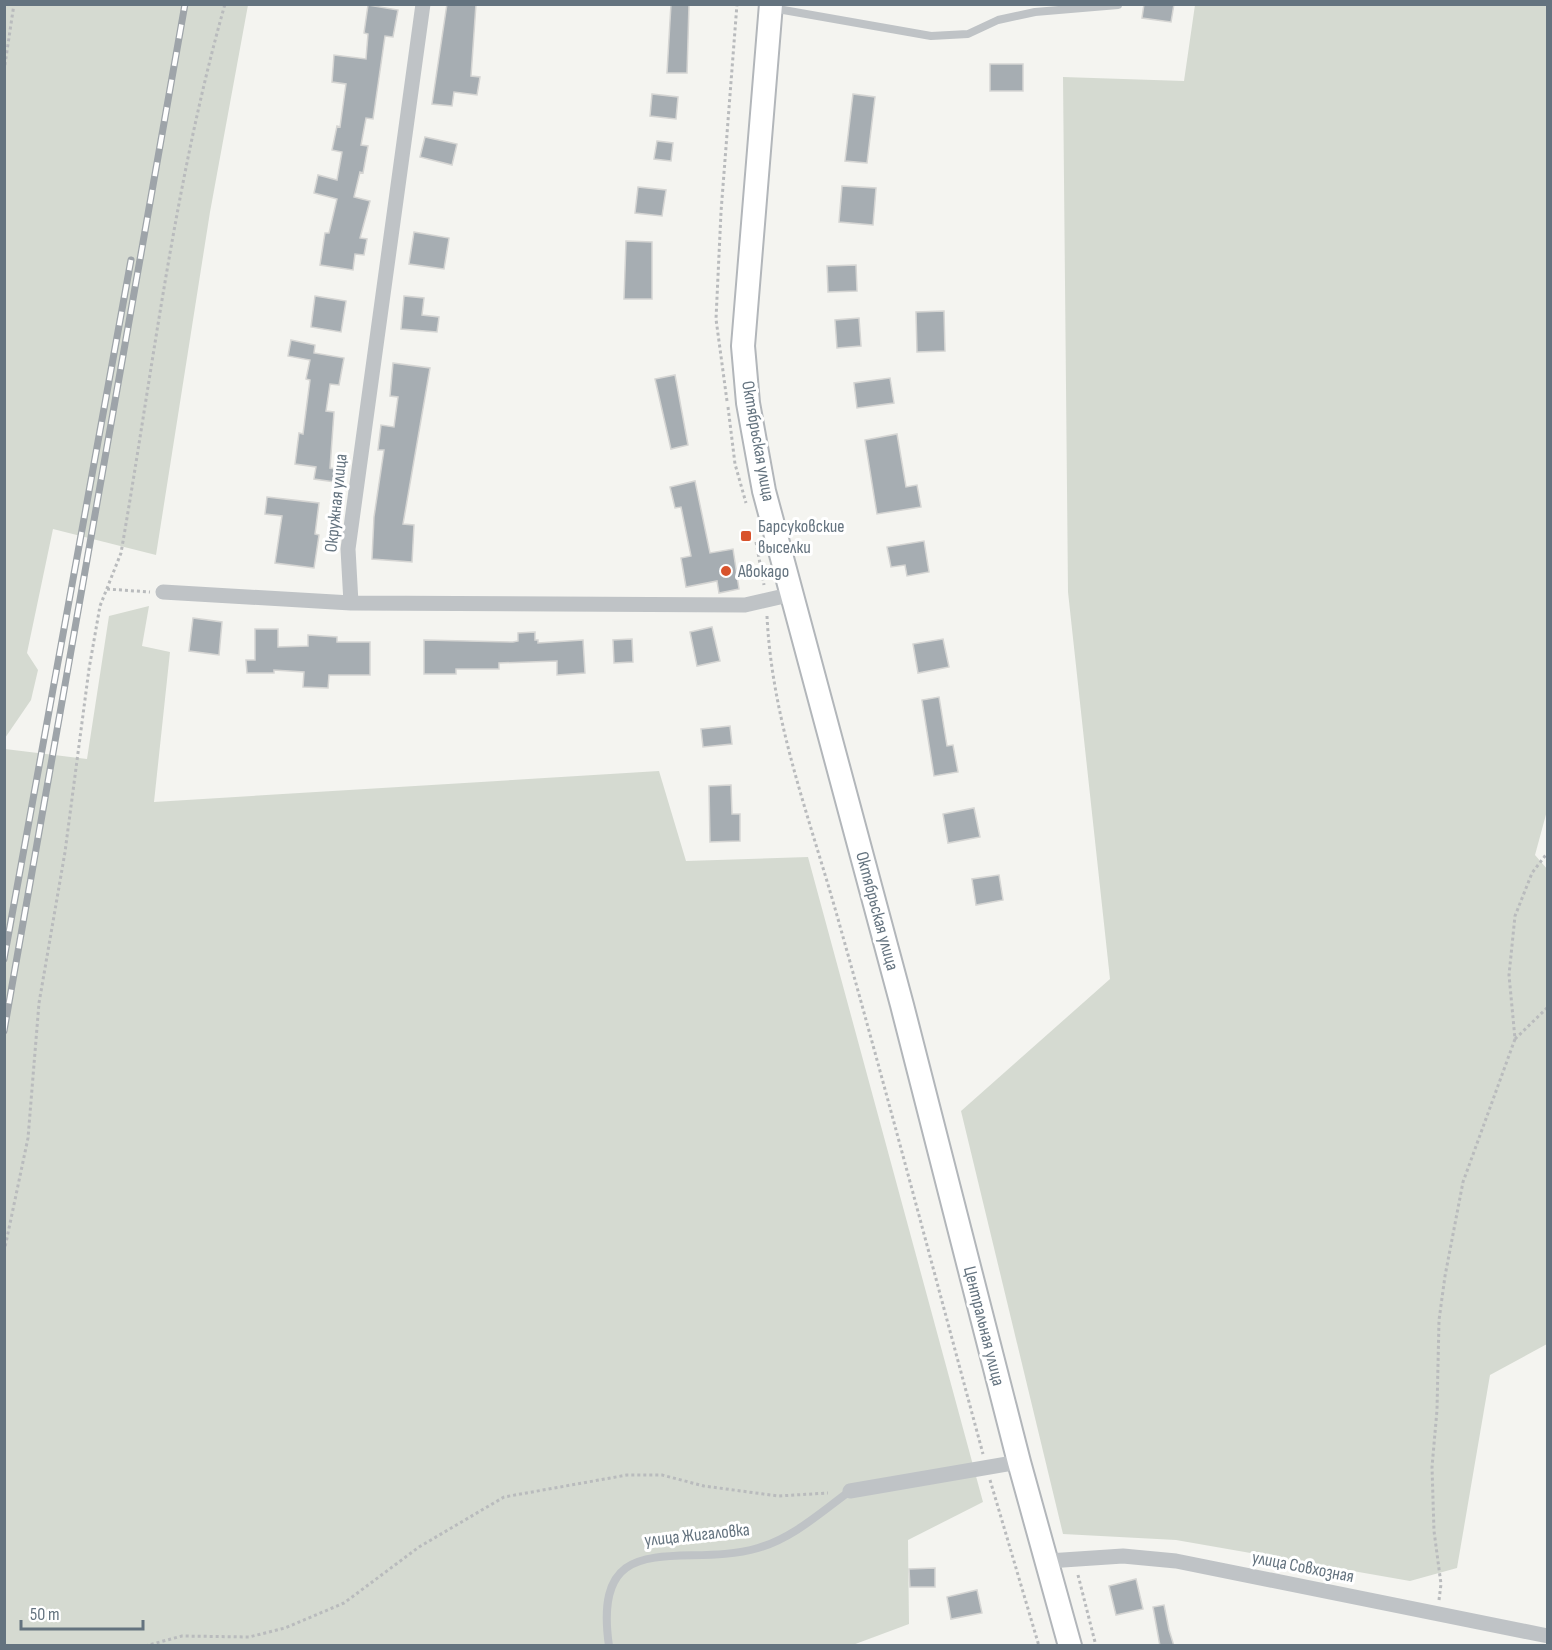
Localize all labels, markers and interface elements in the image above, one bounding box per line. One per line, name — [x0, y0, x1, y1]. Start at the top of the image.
street label: Октябрьская улица — [737, 379, 779, 503]
street label: Окружная улица — [320, 453, 352, 553]
place label: Барсуковские выселки — [758, 516, 844, 558]
marker: Барсуковские выселки — [739, 529, 753, 543]
place label: Авокадо — [737, 561, 789, 582]
marker: Авокадо — [719, 564, 733, 578]
street label: Октябрьская улица — [851, 849, 903, 973]
street label: Центральная улица — [959, 1264, 1009, 1388]
street label: улица Жигаловка — [643, 1519, 751, 1551]
street label: улица Совхозная — [1250, 1547, 1356, 1587]
scale bar — [21, 1593, 142, 1631]
text: 50 m — [30, 1604, 60, 1625]

